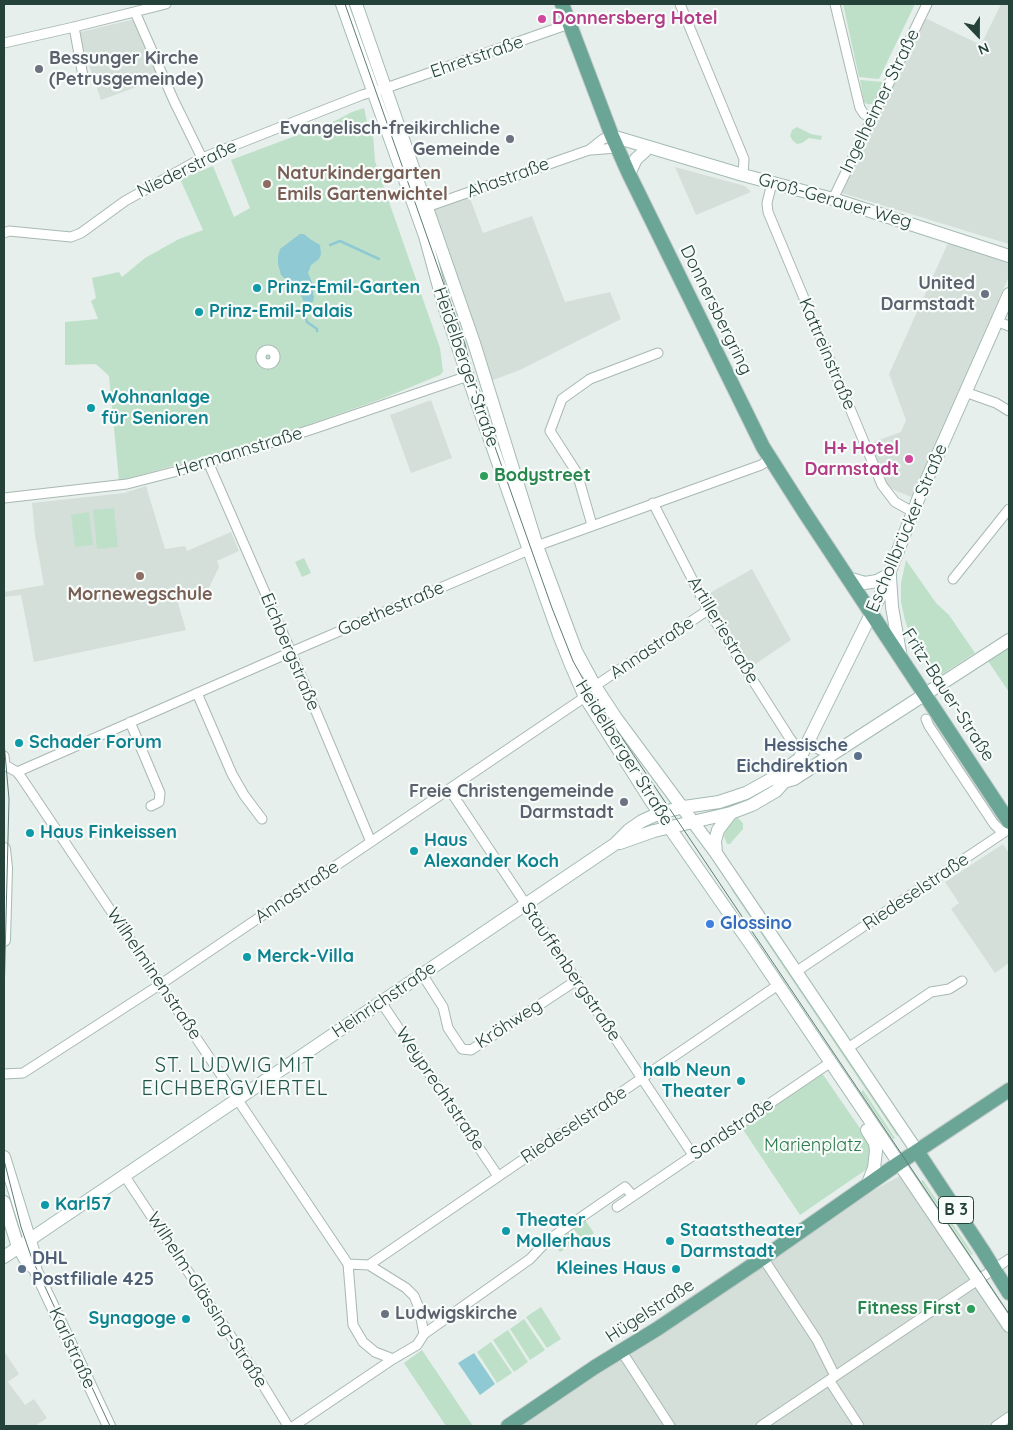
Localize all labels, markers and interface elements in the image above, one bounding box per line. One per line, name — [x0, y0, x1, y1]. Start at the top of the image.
place label: Donnersberg Hotel — [552, 8, 718, 30]
north arrow — [953, 10, 1003, 60]
marker: Donnersberg Hotel — [536, 13, 548, 25]
street label: Ingelheimer Straße — [836, 25, 924, 177]
street label: Ehretstraße — [428, 31, 526, 83]
text: N — [975, 39, 992, 59]
place label: Bessunger Kirche (Petrusgemeinde) — [49, 48, 203, 90]
marker: Bessunger Kirche (Petrusgemeinde) — [33, 63, 45, 75]
place label: Evangelisch-freikirchliche Gemeinde — [280, 118, 500, 160]
marker: Evangelisch-freikirchliche Gemeinde — [504, 133, 516, 145]
street label: Niederstraße — [134, 136, 240, 202]
street label: Ahastraße — [464, 153, 552, 203]
place label: Naturkindergarten Emils Gartenwichtel — [277, 163, 448, 205]
street label: Groß-Gerauer Weg — [756, 169, 914, 233]
marker: Naturkindergarten Emils Gartenwichtel — [261, 178, 273, 190]
street label: Donnersbergring — [675, 242, 757, 378]
place label: United Darmstadt — [880, 273, 975, 316]
place label: Prinz-Emil-Garten — [267, 277, 420, 299]
marker: Prinz-Emil-Garten — [251, 282, 263, 294]
street label: Heidelberger Straße — [428, 284, 504, 450]
marker: United Darmstadt — [979, 288, 991, 300]
street label: Kattreinstraße — [794, 295, 860, 413]
place label: Prinz-Emil-Palais — [209, 301, 353, 323]
marker: Prinz-Emil-Palais — [193, 306, 205, 318]
place label: Wohnanlage für Senioren — [101, 387, 210, 429]
marker: Wohnanlage für Senioren — [85, 402, 97, 414]
street label: Hermannstraße — [173, 422, 305, 482]
place label: H+ Hotel Darmstadt — [804, 438, 899, 480]
street label: Eschollbrücker Straße — [862, 441, 952, 615]
marker: H+ Hotel Darmstadt — [903, 453, 915, 465]
place label: Bodystreet — [494, 465, 591, 487]
marker: Bodystreet — [478, 470, 490, 482]
marker: Mornewegschule — [134, 570, 146, 582]
street label: Artilleriestraße — [683, 573, 763, 687]
street label: Goethestraße — [335, 577, 447, 641]
place label: Mornewegschule — [67, 584, 213, 606]
street label: Eichbergstraße — [256, 590, 324, 714]
street label: Annastraße — [606, 612, 698, 684]
street label: Fritz-Bauer-Straße — [897, 624, 999, 766]
street label: Heidelberger Straße — [570, 676, 678, 830]
place label: Schader Forum — [29, 732, 162, 754]
place label: Hessische Eichdirektion — [736, 735, 848, 778]
marker: Schader Forum — [13, 737, 25, 749]
marker: Hessische Eichdirektion — [852, 750, 864, 762]
place label: Freie Christengemeinde Darmstadt — [409, 781, 614, 824]
marker: Freie Christengemeinde Darmstadt — [618, 796, 630, 808]
place label: Haus Finkeissen — [40, 822, 177, 844]
marker: Haus Finkeissen — [24, 827, 36, 839]
place label: Haus Alexander Koch — [424, 830, 559, 872]
marker: Haus Alexander Koch — [408, 845, 420, 857]
street label: Riedeselstraße — [859, 849, 973, 935]
street label: Annastraße — [251, 856, 343, 928]
street label: Stauffenbergstraße — [517, 898, 625, 1046]
street label: Wilhelminenstraße — [102, 904, 206, 1044]
place label: Glossino — [720, 913, 792, 935]
marker: Glossino — [704, 918, 716, 930]
place label: Merck-Villa — [257, 946, 354, 968]
marker: Merck-Villa — [241, 951, 253, 963]
street label: Heinrichstraße — [328, 957, 440, 1043]
street label: Kröhweg — [472, 995, 546, 1053]
street label: Weyprechtstraße — [391, 1023, 489, 1155]
district label: ST. LUDWIG MIT EICHBERGVIERTEL — [140, 1054, 330, 1101]
place label: halb Neun Theater — [643, 1060, 731, 1102]
marker: halb Neun Theater — [735, 1075, 747, 1087]
street label: Riedeselstraße — [517, 1082, 631, 1168]
street label: Sandstraße — [686, 1093, 778, 1165]
park label: Marienplatz — [764, 1135, 862, 1157]
place label: Karl57 — [55, 1194, 111, 1216]
road number: B 3 — [938, 1196, 974, 1224]
marker: Karl57 — [39, 1199, 51, 1211]
street label: Wilhelm-Glässing-Straße — [142, 1208, 272, 1392]
place label: Theater Mollerhaus — [516, 1210, 611, 1252]
place label: Staatstheater Darmstadt — [680, 1220, 803, 1262]
marker: Theater Mollerhaus — [500, 1225, 512, 1237]
marker: Staatstheater Darmstadt — [664, 1235, 676, 1247]
place label: DHL Postfiliale 425 — [32, 1248, 154, 1290]
place label: Kleines Haus — [556, 1258, 666, 1280]
marker: DHL Postfiliale 425 — [16, 1263, 28, 1275]
marker: Kleines Haus — [670, 1263, 682, 1275]
street label: Hügelstraße — [602, 1274, 698, 1348]
place label: Fitness First — [857, 1298, 961, 1320]
place label: Ludwigskirche — [395, 1303, 517, 1325]
marker: Fitness First — [965, 1303, 977, 1315]
street label: Karlstraße — [44, 1304, 100, 1392]
place label: Synagoge — [89, 1308, 176, 1330]
marker: Ludwigskirche — [379, 1308, 391, 1320]
marker: Synagoge — [180, 1313, 192, 1325]

